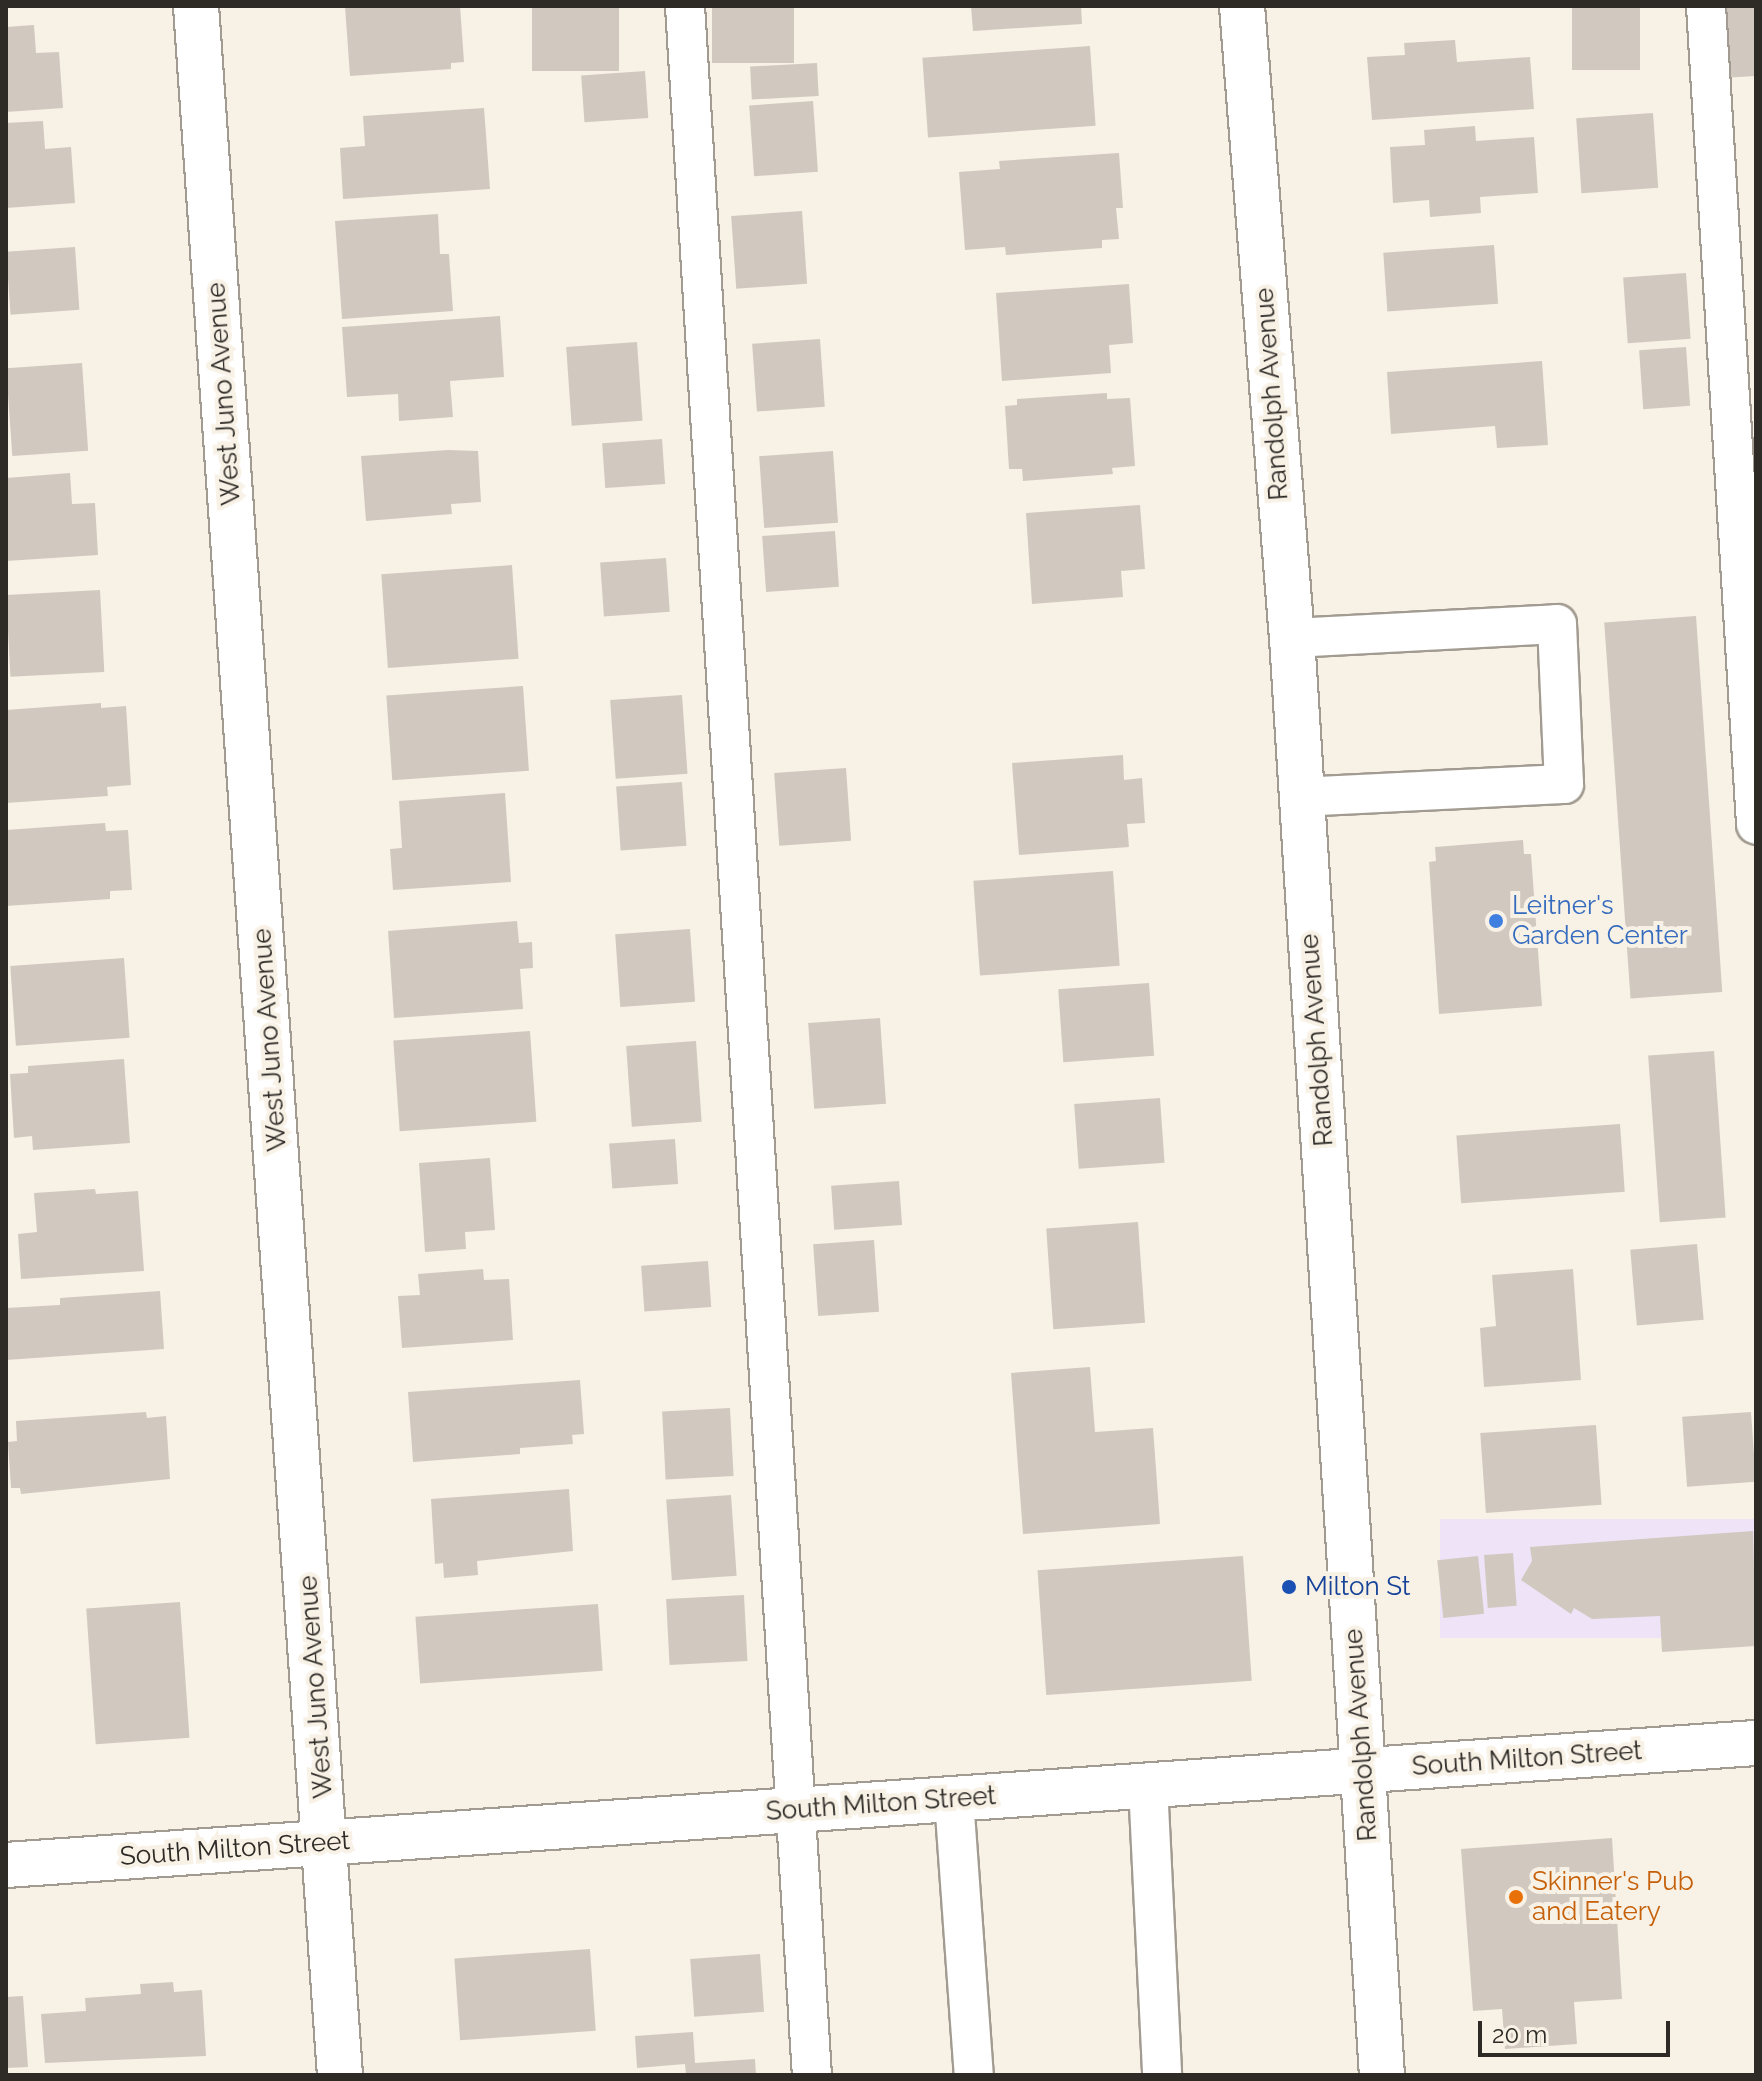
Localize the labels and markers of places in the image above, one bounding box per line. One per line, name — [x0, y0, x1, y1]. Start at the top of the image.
place label: Leitner's Garden Center — [1512, 890, 1688, 952]
marker: Leitner's Garden Center — [1487, 912, 1505, 930]
place label: Milton St — [1305, 1571, 1411, 1603]
marker: Milton St — [1280, 1578, 1298, 1596]
place label: Skinner's Pub and Eatery — [1532, 1866, 1694, 1928]
marker: Skinner's Pub and Eatery — [1507, 1888, 1525, 1906]

